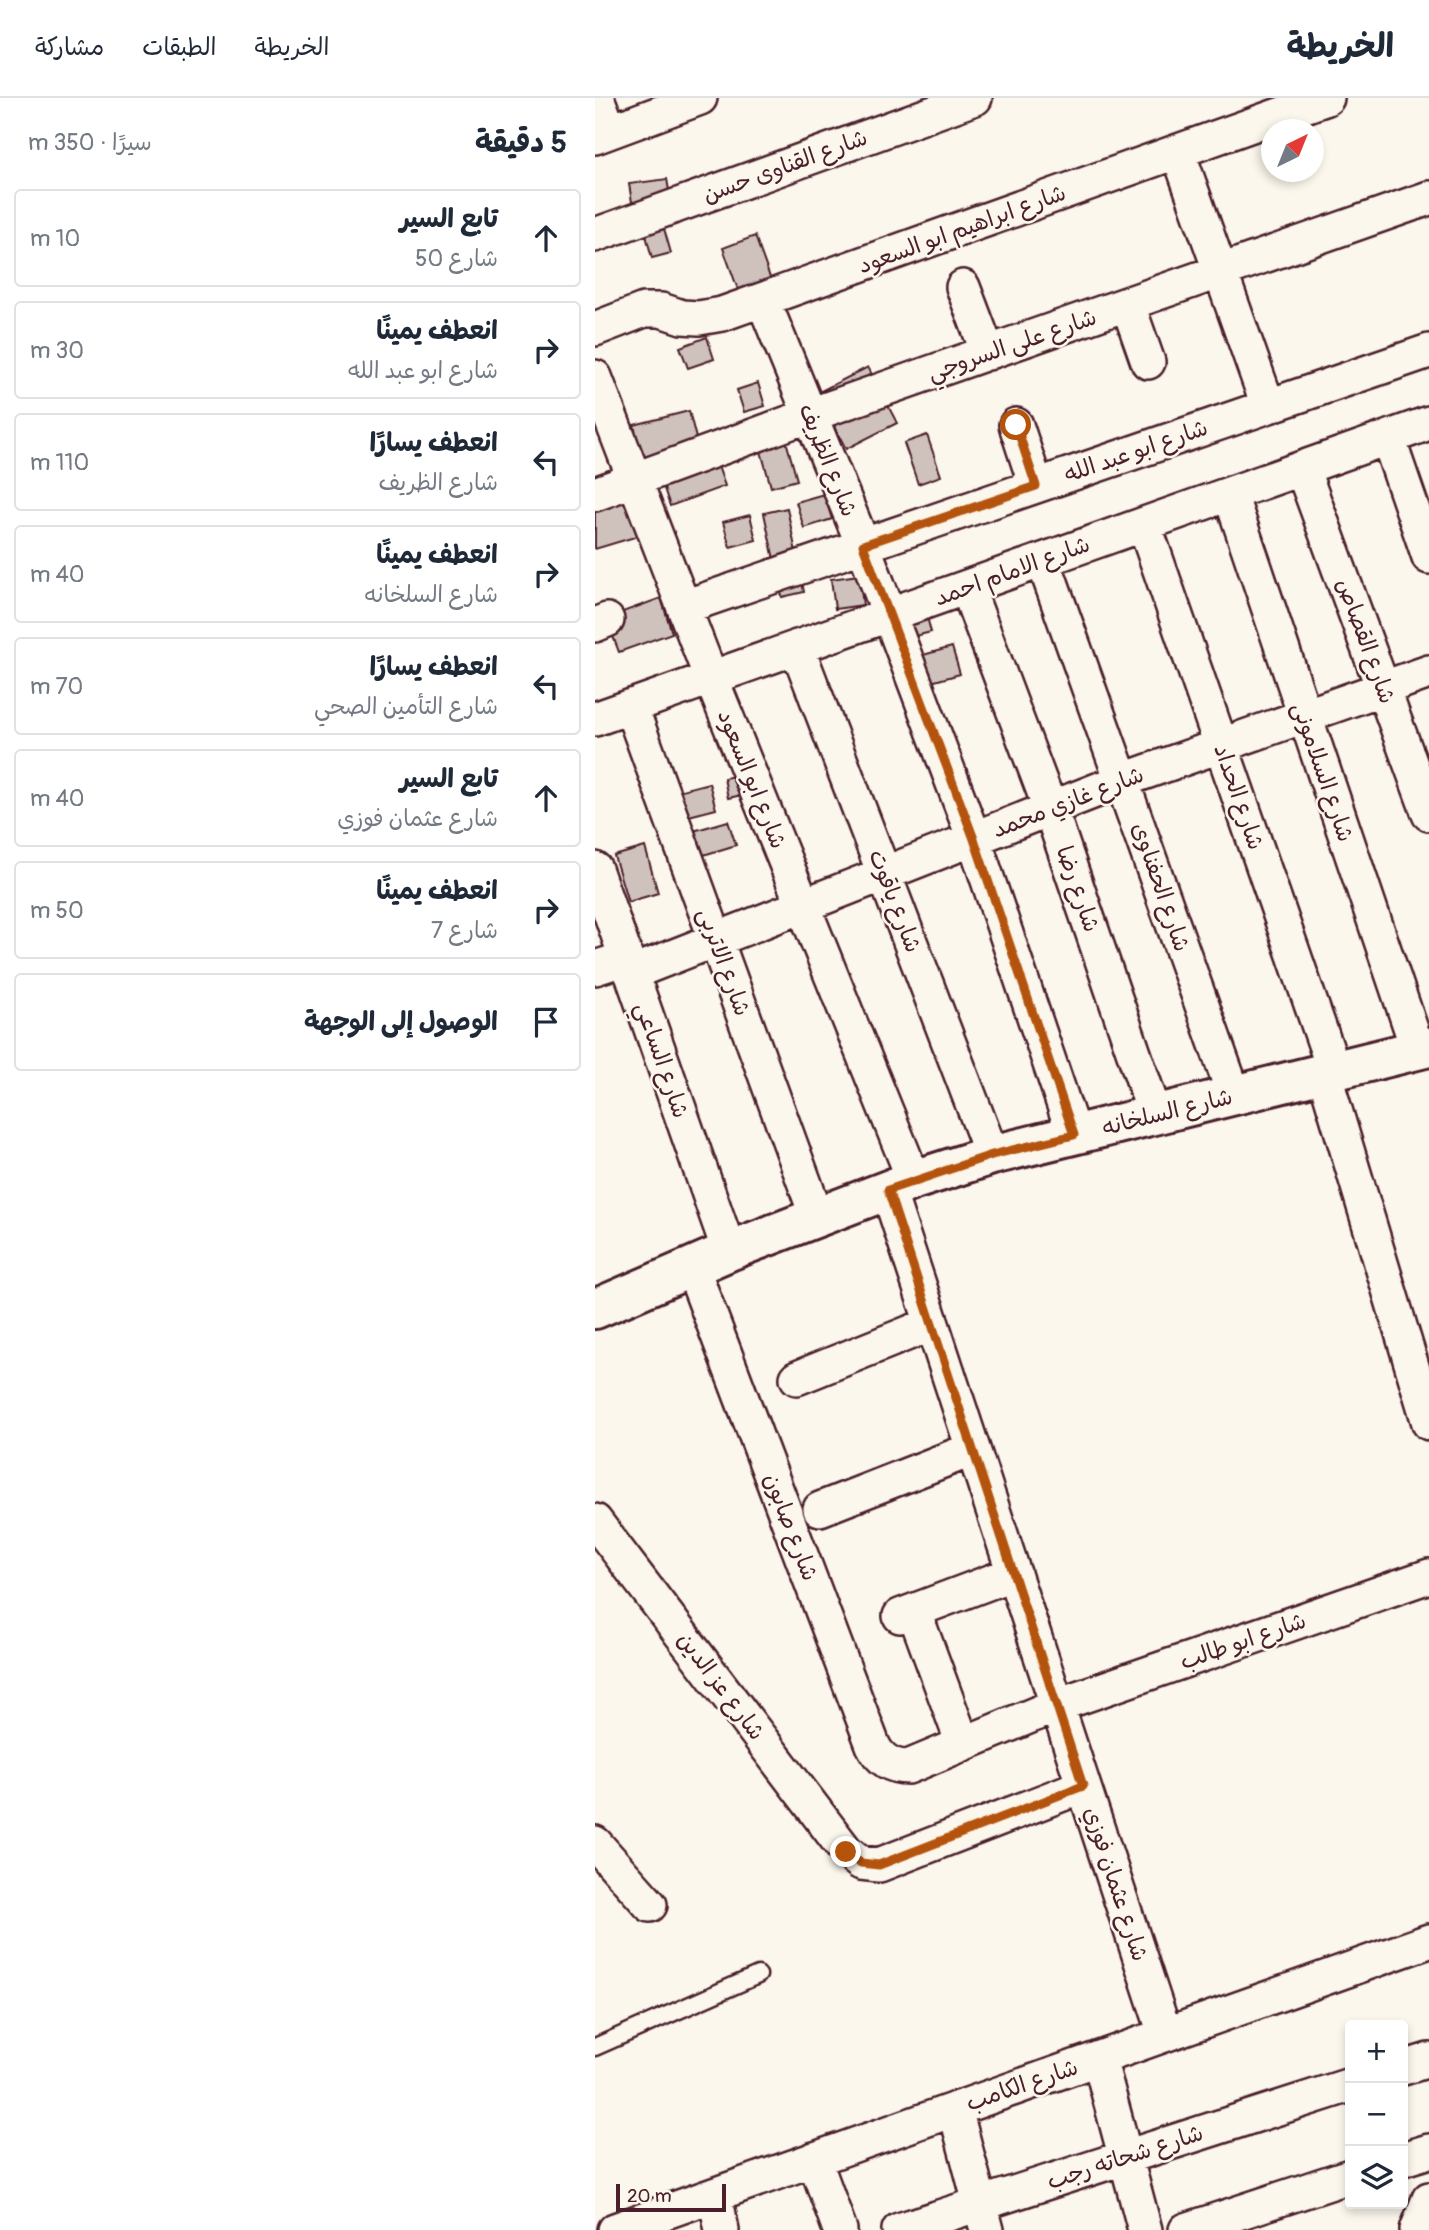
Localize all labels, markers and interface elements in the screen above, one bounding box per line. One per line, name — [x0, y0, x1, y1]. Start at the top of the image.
text: الخريطة — [1287, 26, 1394, 67]
text: مشاركة — [35, 33, 104, 62]
text: الطبقات — [142, 33, 217, 62]
text: الخريطة — [255, 33, 329, 62]
north arrow — [1261, 119, 1324, 182]
street label: شارع القناوى حسن — [699, 123, 872, 210]
text: 5 دقيقة — [475, 124, 567, 161]
text: سيرًا · 350 m — [28, 128, 152, 157]
street label: شارع ابراهيم ابو السعود — [854, 178, 1071, 283]
text: تابع السير — [400, 203, 498, 235]
icon: ahead — [527, 219, 565, 257]
text: 10 m — [30, 224, 80, 253]
text: شارع 50 — [415, 244, 498, 273]
street label: شارع على السروجي — [924, 303, 1102, 393]
text: انعطف يمينًا — [376, 315, 498, 347]
icon: right — [527, 331, 565, 369]
text: 30 m — [30, 336, 84, 365]
text: شارع ابو عبد الله — [348, 356, 498, 385]
street label: شارع الظريف — [791, 399, 864, 521]
route start — [1000, 409, 1031, 440]
street label: شارع ابو عبد الله — [1060, 413, 1212, 490]
text: انعطف يسارًا — [369, 427, 498, 459]
icon: left — [527, 443, 565, 481]
text: 110 m — [30, 448, 89, 477]
text: شارع الظريف — [379, 468, 498, 497]
street label: شارع الامام احمد — [930, 529, 1095, 615]
text: انعطف يمينًا — [376, 539, 498, 571]
icon: right — [527, 555, 565, 593]
text: 40 m — [30, 560, 85, 589]
street label: شارع القصاص — [1329, 574, 1402, 708]
text: شارع السلخانه — [364, 580, 498, 609]
text: انعطف يسارًا — [369, 651, 498, 683]
icon: left — [527, 667, 565, 705]
text: 70 m — [30, 672, 83, 701]
text: شارع التأمين الصحي — [314, 692, 498, 721]
street label: شارع السلامونى — [1285, 698, 1360, 846]
street label: شارع ابو السعود — [710, 705, 793, 853]
street label: شارع الحداد — [1206, 740, 1271, 854]
street label: شارع غازي محمد — [988, 760, 1149, 846]
text: تابع السير — [400, 763, 498, 795]
icon: ahead — [527, 779, 565, 817]
text: 40 m — [30, 784, 85, 813]
text: شارع عثمان فوزي — [337, 804, 498, 833]
street label: شارع الحفناوى — [1124, 819, 1197, 956]
street label: شارع رضا — [1049, 842, 1106, 936]
street label: شارع ياقوت — [861, 845, 928, 957]
text: انعطف يمينًا — [376, 875, 498, 907]
icon: right — [527, 891, 565, 929]
text: 50 m — [30, 896, 84, 925]
street label: شارع الاتربى — [690, 904, 757, 1020]
text: شارع 7 — [431, 916, 498, 945]
street label: شارع الساعي — [623, 998, 695, 1124]
icon: arrive — [527, 1003, 565, 1041]
text: الوصول إلى الوجهة — [304, 1006, 498, 1038]
street label: شارع السلخانه — [1099, 1082, 1236, 1143]
street label: شارع صابون — [756, 1469, 825, 1585]
street label: شارع ابو طالب — [1176, 1606, 1310, 1677]
street label: شارع عز الدين — [670, 1626, 771, 1747]
street label: شارع عثمان فوزي — [1075, 1803, 1155, 1966]
route end — [830, 1836, 861, 1867]
map controls — [1345, 2020, 1408, 2209]
button: + — [1345, 2020, 1408, 2083]
street label: شارع الكامب — [962, 2052, 1082, 2119]
button: − — [1345, 2083, 1408, 2146]
street label: شارع شحاته رجب — [1043, 2118, 1207, 2197]
button: layers — [1345, 2146, 1408, 2209]
scale bar — [616, 2181, 726, 2213]
text: 20 m — [627, 2184, 672, 2208]

